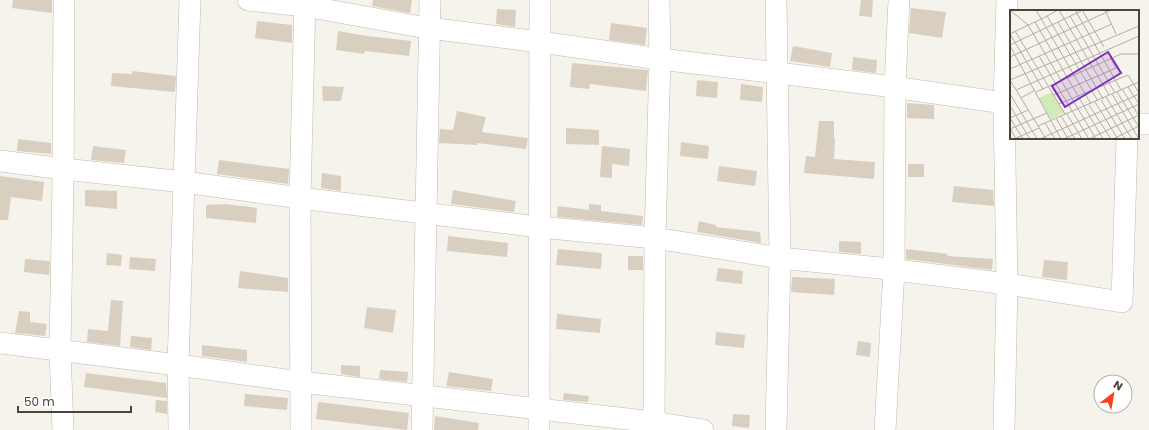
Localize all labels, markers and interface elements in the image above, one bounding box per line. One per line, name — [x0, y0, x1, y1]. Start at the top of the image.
inset map — [1010, 10, 1139, 139]
north arrow — [1093, 374, 1133, 414]
text: N — [1110, 376, 1126, 394]
scale bar — [18, 388, 131, 414]
text: 50 m — [24, 393, 55, 410]

